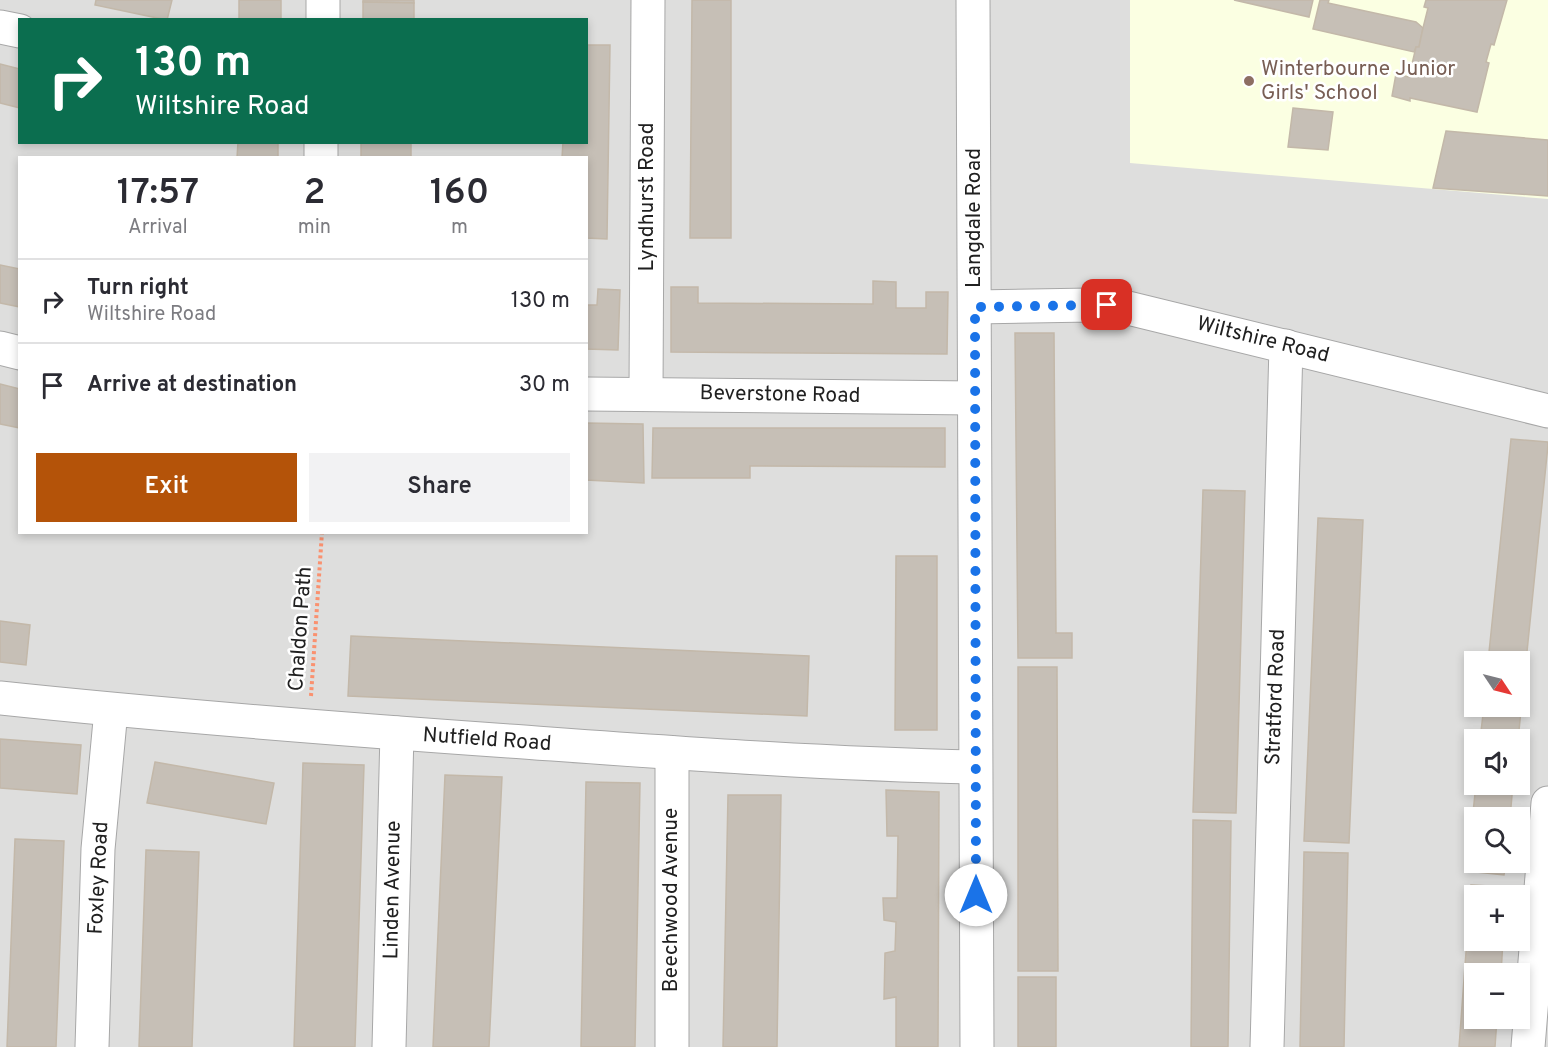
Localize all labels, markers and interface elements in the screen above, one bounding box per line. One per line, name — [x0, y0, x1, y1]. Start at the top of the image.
text: 130 m — [135, 38, 251, 91]
icon: right — [36, 42, 114, 120]
place label: Winterbourne Junior Girls' School — [1261, 56, 1455, 107]
marker: Winterbourne Junior Girls' School — [1242, 74, 1256, 88]
text: Wiltshire Road — [135, 90, 310, 124]
street label: Lyndhurst Road — [634, 122, 661, 272]
street label: Langdale Road — [961, 148, 988, 288]
text: 17:57 — [117, 171, 199, 217]
text: 2 — [303, 171, 325, 217]
text: 160 — [430, 171, 489, 217]
text: Arrival — [128, 215, 188, 241]
text: min — [298, 215, 331, 241]
text: m — [451, 215, 468, 241]
text: Turn right — [87, 275, 189, 302]
pin — [1081, 279, 1132, 330]
icon: right — [36, 285, 69, 318]
text: 130 m — [511, 288, 570, 315]
icon: arrive — [1090, 288, 1123, 321]
text: Wiltshire Road — [87, 302, 216, 328]
street label: Wiltshire Road — [1194, 310, 1332, 370]
icon: arrive — [36, 369, 69, 402]
text: Arrive at destination — [87, 372, 297, 399]
text: 30 m — [519, 372, 570, 399]
street label: Beverstone Road — [699, 380, 861, 410]
button: Exit — [36, 453, 297, 522]
button: Share — [309, 453, 570, 522]
street label: Chaldon Path — [283, 566, 319, 692]
street label: Stratford Road — [1260, 628, 1292, 766]
north arrow — [1464, 651, 1530, 717]
map controls — [1464, 651, 1530, 1029]
street label: Nutfield Road — [422, 722, 552, 758]
button: sound — [1464, 729, 1530, 795]
button: search — [1464, 807, 1530, 873]
street label: Beechwood Avenue — [658, 808, 685, 992]
street label: Linden Avenue — [378, 820, 408, 960]
street label: Foxley Road — [83, 821, 115, 935]
position arrow — [944, 863, 1008, 927]
button: + — [1464, 885, 1530, 951]
button: − — [1464, 963, 1530, 1029]

